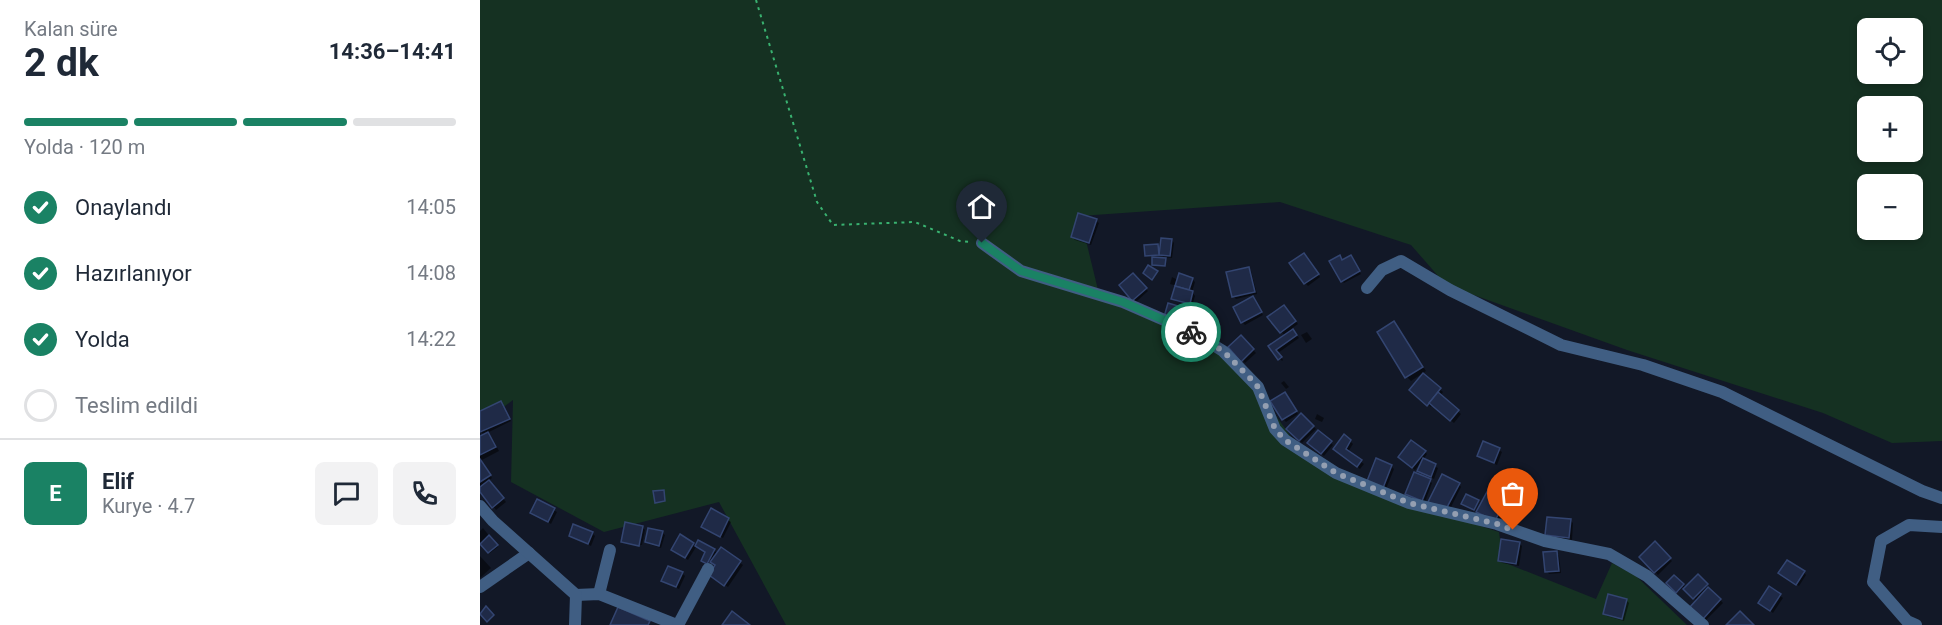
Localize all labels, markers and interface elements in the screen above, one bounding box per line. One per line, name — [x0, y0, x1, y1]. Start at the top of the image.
text: Kalan süre — [24, 17, 118, 41]
map controls — [1857, 18, 1923, 240]
button: locate — [1857, 18, 1923, 84]
text: 14:36–14:41 — [329, 39, 456, 64]
text: 2 dk — [24, 40, 99, 86]
button: + — [1857, 96, 1923, 162]
text: Yolda · 120 m — [24, 135, 145, 159]
button: − — [1857, 174, 1923, 240]
pin — [956, 181, 1007, 243]
icon: home — [965, 190, 998, 223]
icon: check — [24, 191, 57, 224]
text: Onaylandı — [75, 195, 172, 220]
text: 14:05 — [406, 195, 456, 219]
icon: check — [24, 257, 57, 290]
text: Hazırlanıyor — [75, 261, 192, 286]
text: 14:08 — [406, 261, 456, 285]
courier — [1161, 302, 1221, 362]
icon: bike — [1175, 316, 1208, 349]
icon: check — [24, 323, 57, 356]
text: Yolda — [75, 327, 130, 352]
text: 14:22 — [406, 327, 456, 351]
text: Teslim edildi — [75, 393, 198, 418]
button: chat — [315, 462, 378, 525]
button: phone — [393, 462, 456, 525]
pin — [1487, 468, 1538, 530]
text: Elif — [102, 469, 134, 494]
icon: bag — [1496, 477, 1529, 510]
text: E — [49, 481, 62, 506]
text: Kurye · 4.7 — [102, 494, 195, 518]

